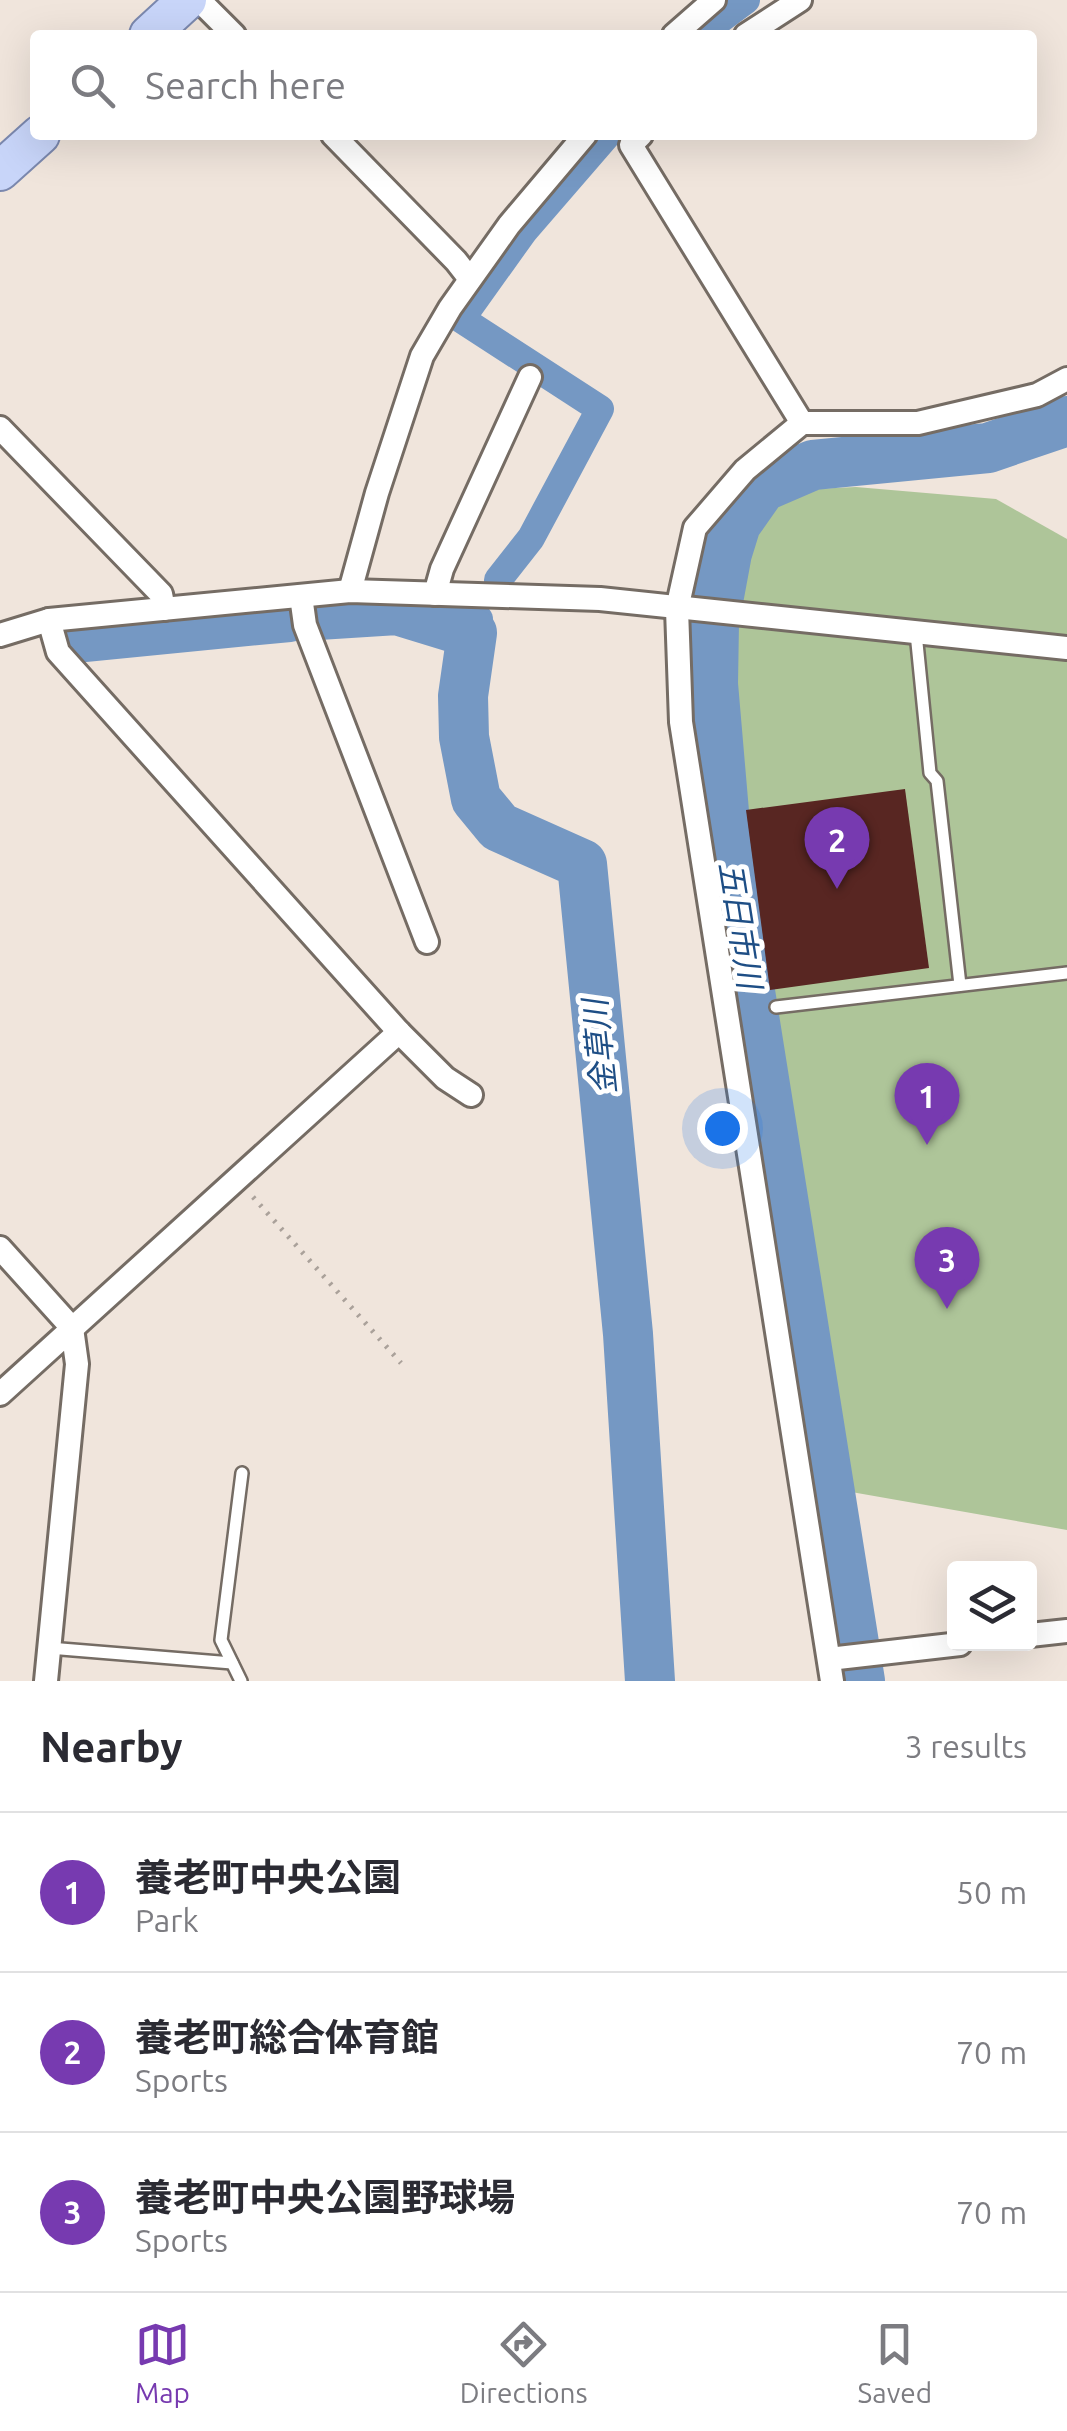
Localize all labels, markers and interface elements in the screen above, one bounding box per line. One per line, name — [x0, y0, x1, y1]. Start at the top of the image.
search box — [30, 30, 1037, 140]
icon: search — [65, 58, 120, 113]
text: Search here — [145, 64, 346, 106]
pin: 2 — [804, 806, 870, 889]
water label: 五日市川 — [713, 859, 769, 994]
water label: 金草川 — [576, 995, 622, 1097]
pin: 1 — [894, 1062, 960, 1145]
your location — [697, 1103, 748, 1154]
pin: 3 — [914, 1226, 980, 1309]
map controls — [947, 1561, 1037, 1651]
button: layers — [947, 1561, 1037, 1651]
text: Nearby — [40, 1723, 183, 1770]
text: 3 results — [905, 1728, 1027, 1764]
text: 養老町中央公園 — [135, 1856, 401, 1898]
text: 1 — [63, 1874, 82, 1910]
text: 50 m — [956, 1874, 1027, 1910]
text: Park — [135, 1902, 199, 1938]
text: 養老町総合体育館 — [135, 2016, 439, 2058]
text: 2 — [63, 2034, 82, 2070]
text: 70 m — [956, 2034, 1027, 2070]
text: Sports — [135, 2062, 228, 2098]
text: 養老町中央公園野球場 — [135, 2176, 515, 2218]
text: 3 — [63, 2194, 82, 2230]
text: 70 m — [956, 2194, 1027, 2230]
text: Sports — [135, 2222, 228, 2258]
tab: Map — [135, 2317, 190, 2408]
tab: Directions — [460, 2317, 588, 2408]
tab: Saved — [858, 2317, 932, 2408]

